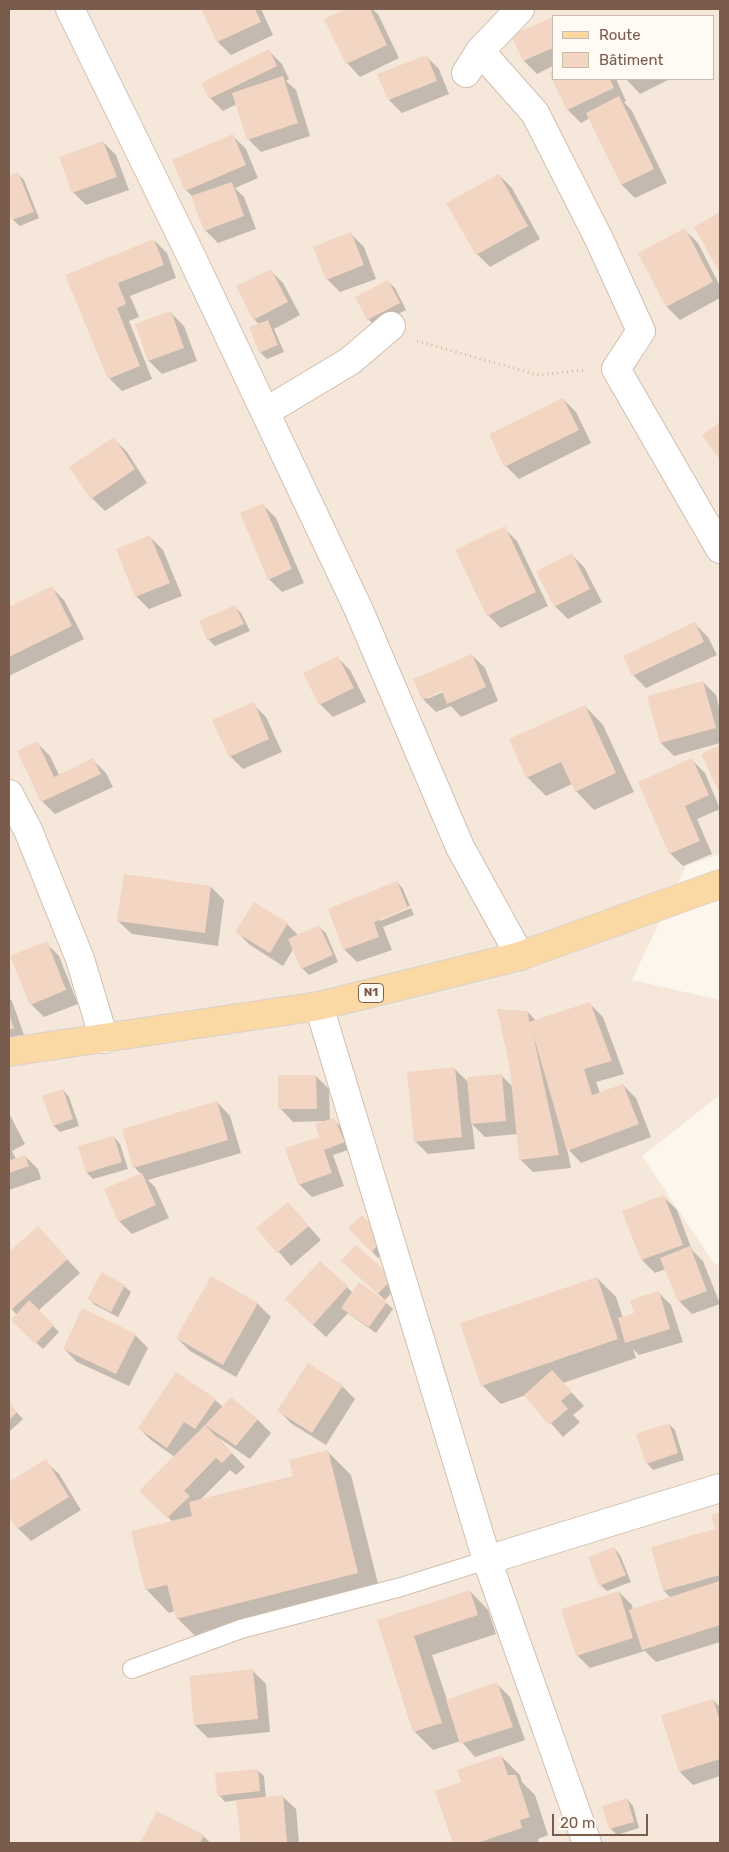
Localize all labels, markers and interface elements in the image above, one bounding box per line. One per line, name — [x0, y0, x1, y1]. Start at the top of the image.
legend — [552, 15, 714, 80]
text: Route — [599, 26, 641, 44]
text: Bâtiment — [599, 51, 663, 69]
road number: N1 — [358, 984, 384, 1002]
scale bar — [554, 1804, 650, 1836]
text: 20 m — [560, 1814, 595, 1832]

